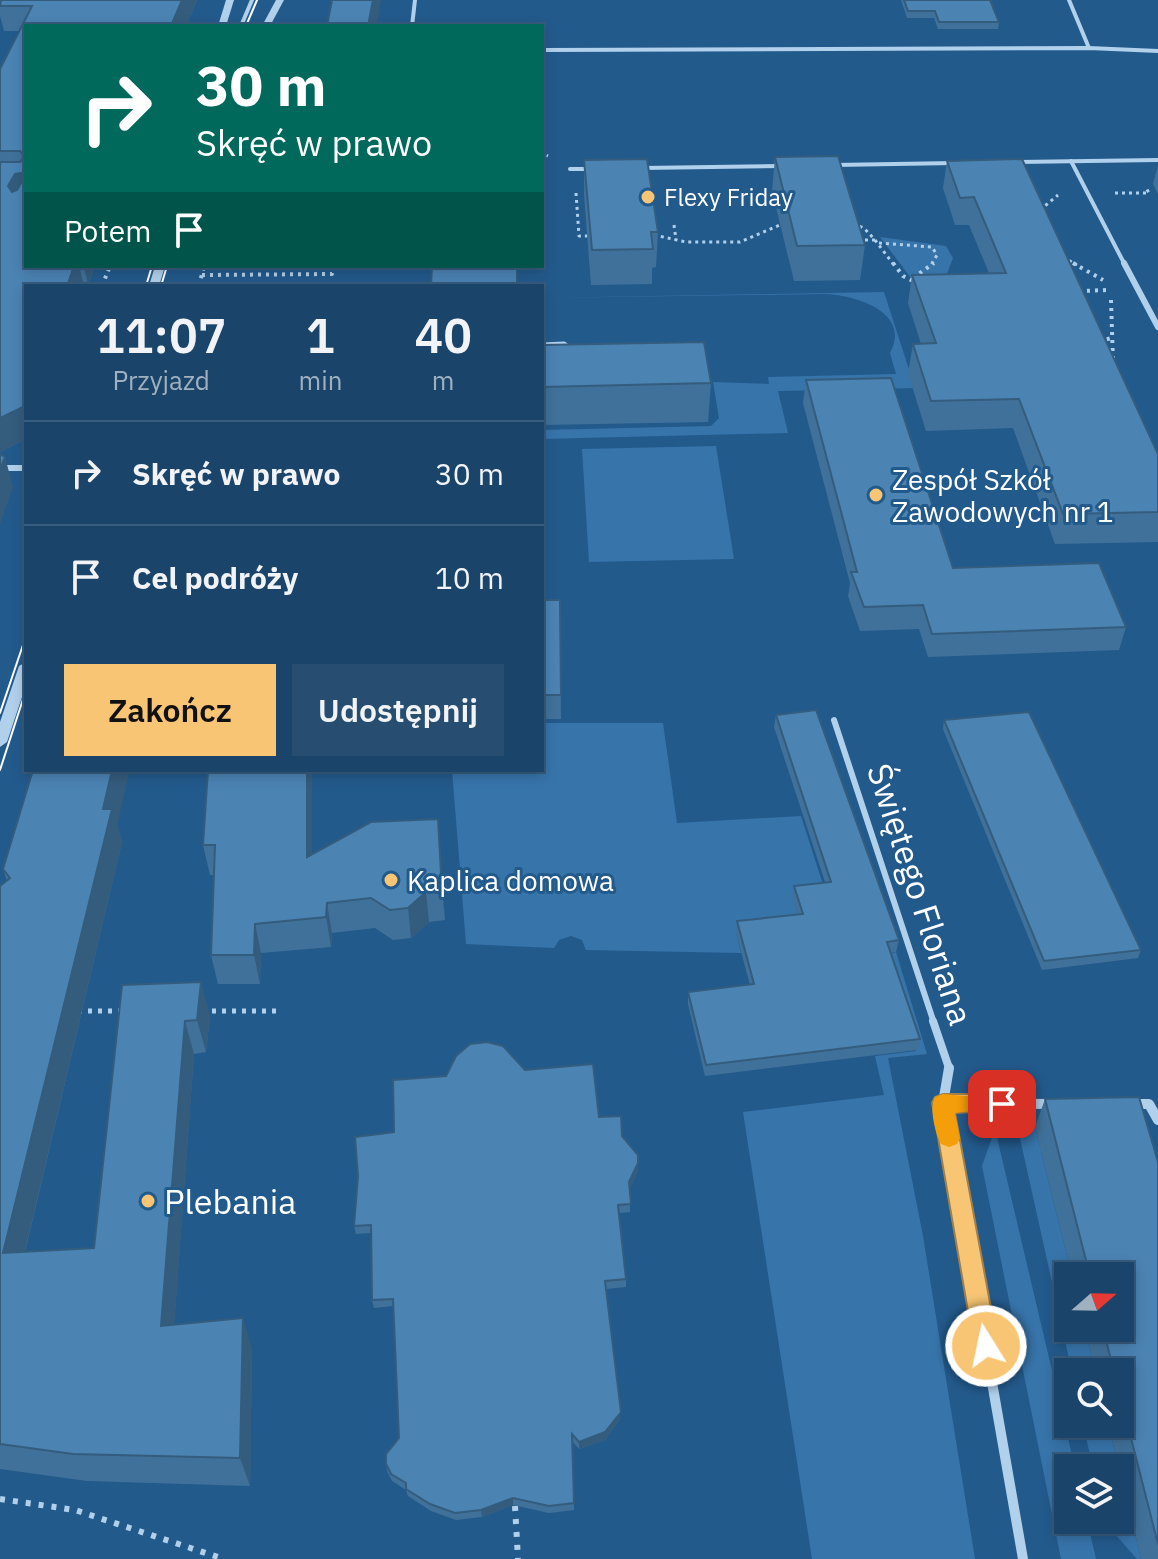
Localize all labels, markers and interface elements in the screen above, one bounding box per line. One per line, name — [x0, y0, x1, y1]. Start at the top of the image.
text: 30 m — [196, 49, 326, 121]
icon: right — [64, 56, 168, 160]
text: Skręć w prawo — [196, 119, 432, 166]
place label: Flexy Friday — [664, 181, 793, 213]
marker: Flexy Friday — [639, 188, 657, 206]
icon: arrive — [167, 208, 211, 252]
text: Potem — [64, 211, 151, 250]
text: 11:07 — [96, 304, 226, 366]
text: 1 — [306, 304, 335, 366]
text: 40 — [414, 304, 472, 366]
text: Przyjazd — [113, 363, 210, 397]
text: min — [298, 363, 342, 397]
text: m — [432, 363, 455, 397]
icon: right — [64, 451, 108, 495]
text: Skręć w prawo — [132, 454, 340, 493]
text: 30 m — [435, 454, 504, 493]
place label: Zespół Szkół Zawodowych nr 1 — [892, 461, 1113, 530]
marker: Zespół Szkół Zawodowych nr 1 — [867, 486, 885, 504]
icon: arrive — [64, 555, 108, 599]
text: Cel podróży — [132, 558, 298, 597]
text: 10 m — [435, 558, 504, 597]
button: Zakończ — [64, 664, 276, 756]
button: Udostępnij — [292, 664, 504, 756]
street label: Świętego Floriana — [858, 758, 984, 1030]
place label: Kaplica domowa — [407, 862, 614, 899]
marker: Kaplica domowa — [382, 871, 400, 889]
pin — [968, 1070, 1036, 1138]
icon: arrive — [980, 1082, 1024, 1126]
place label: Plebania — [164, 1179, 296, 1223]
marker: Plebania — [139, 1192, 157, 1210]
north arrow — [1054, 1262, 1134, 1342]
map controls — [1054, 1262, 1134, 1534]
position arrow — [944, 1304, 1028, 1388]
button: search — [1054, 1358, 1134, 1438]
button: layers — [1054, 1454, 1134, 1534]

